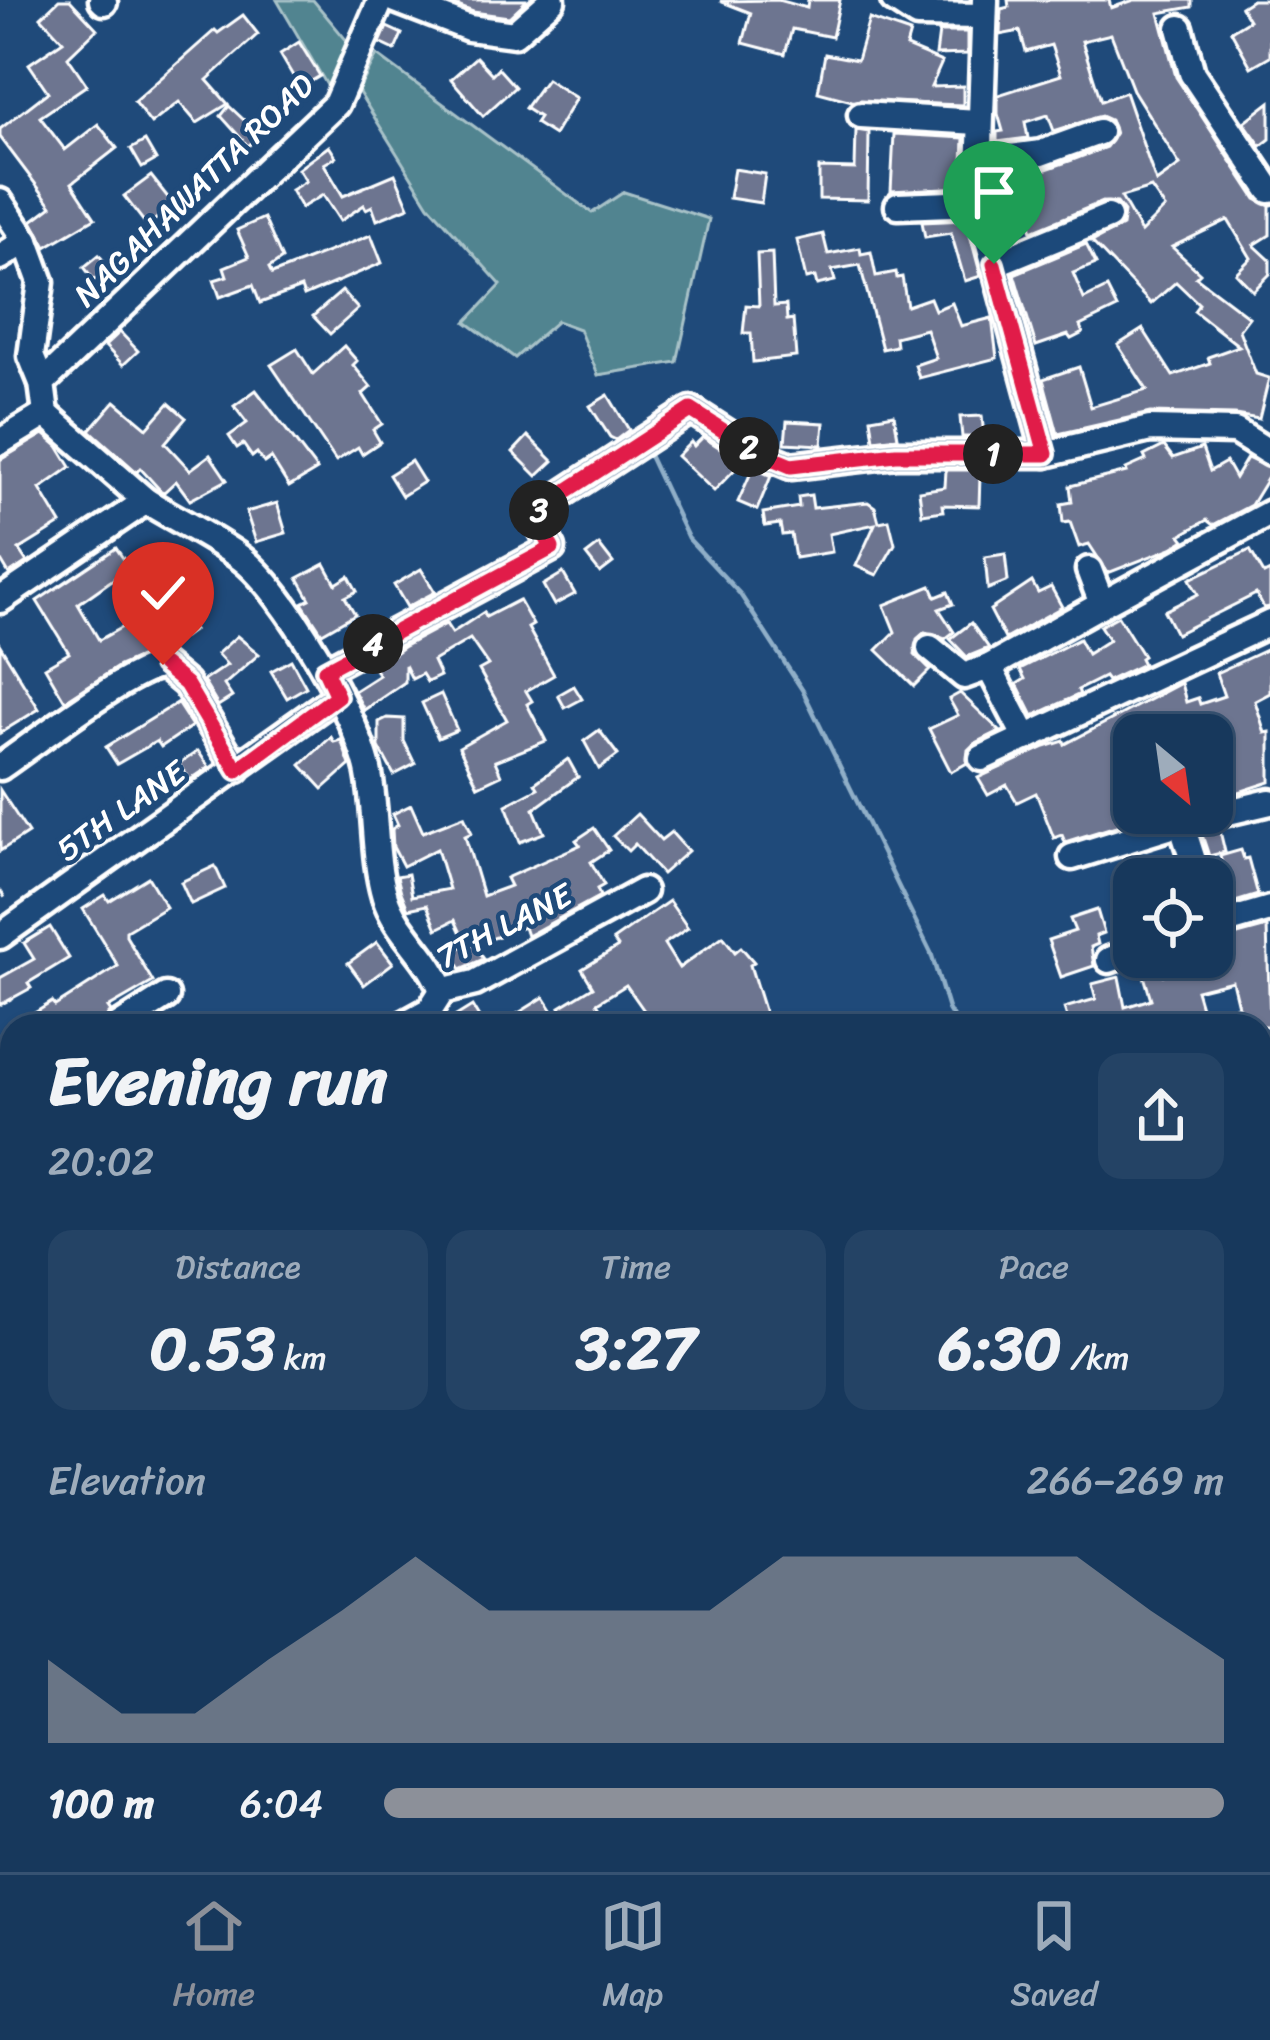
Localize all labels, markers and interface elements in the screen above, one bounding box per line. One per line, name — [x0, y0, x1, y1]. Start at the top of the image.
street label: NAGAHAWATTA ROAD — [59, 58, 329, 322]
pin — [943, 141, 1045, 264]
icon: arrive — [961, 159, 1027, 225]
pin: 2 — [719, 417, 779, 477]
text: 2 — [739, 418, 759, 476]
pin: 1 — [963, 424, 1023, 484]
text: 1 — [986, 425, 1000, 483]
pin: 3 — [509, 480, 569, 540]
text: 3 — [530, 481, 548, 539]
pin — [112, 542, 214, 665]
icon: check — [130, 560, 196, 626]
pin: 4 — [343, 614, 403, 674]
text: 4 — [363, 615, 383, 673]
north arrow — [1113, 714, 1233, 834]
map controls — [1113, 714, 1233, 978]
street label: 5TH LANE — [44, 744, 200, 877]
button: locate — [1113, 858, 1233, 978]
street label: 7TH LANE — [425, 866, 584, 985]
text: Evening run — [48, 1023, 388, 1140]
button: share — [1098, 1053, 1224, 1179]
text: 20:02 — [48, 1127, 154, 1196]
text: Distance — [175, 1238, 301, 1296]
text: Time — [601, 1238, 671, 1296]
text: Pace — [999, 1238, 1069, 1296]
text: 0.53 — [149, 1296, 275, 1402]
text: 3:27 — [576, 1296, 696, 1402]
text: 6:30 — [939, 1296, 1062, 1402]
text: km — [275, 1329, 327, 1387]
text: /km — [1062, 1329, 1129, 1387]
text: Elevation — [48, 1446, 206, 1515]
text: 266–269 m — [1026, 1446, 1224, 1515]
text: 100 m — [48, 1769, 154, 1838]
text: 6:04 — [240, 1769, 323, 1838]
tab: Home — [172, 1893, 255, 2023]
tab: Map — [600, 1893, 666, 2023]
tab: Saved — [1011, 1893, 1098, 2023]

